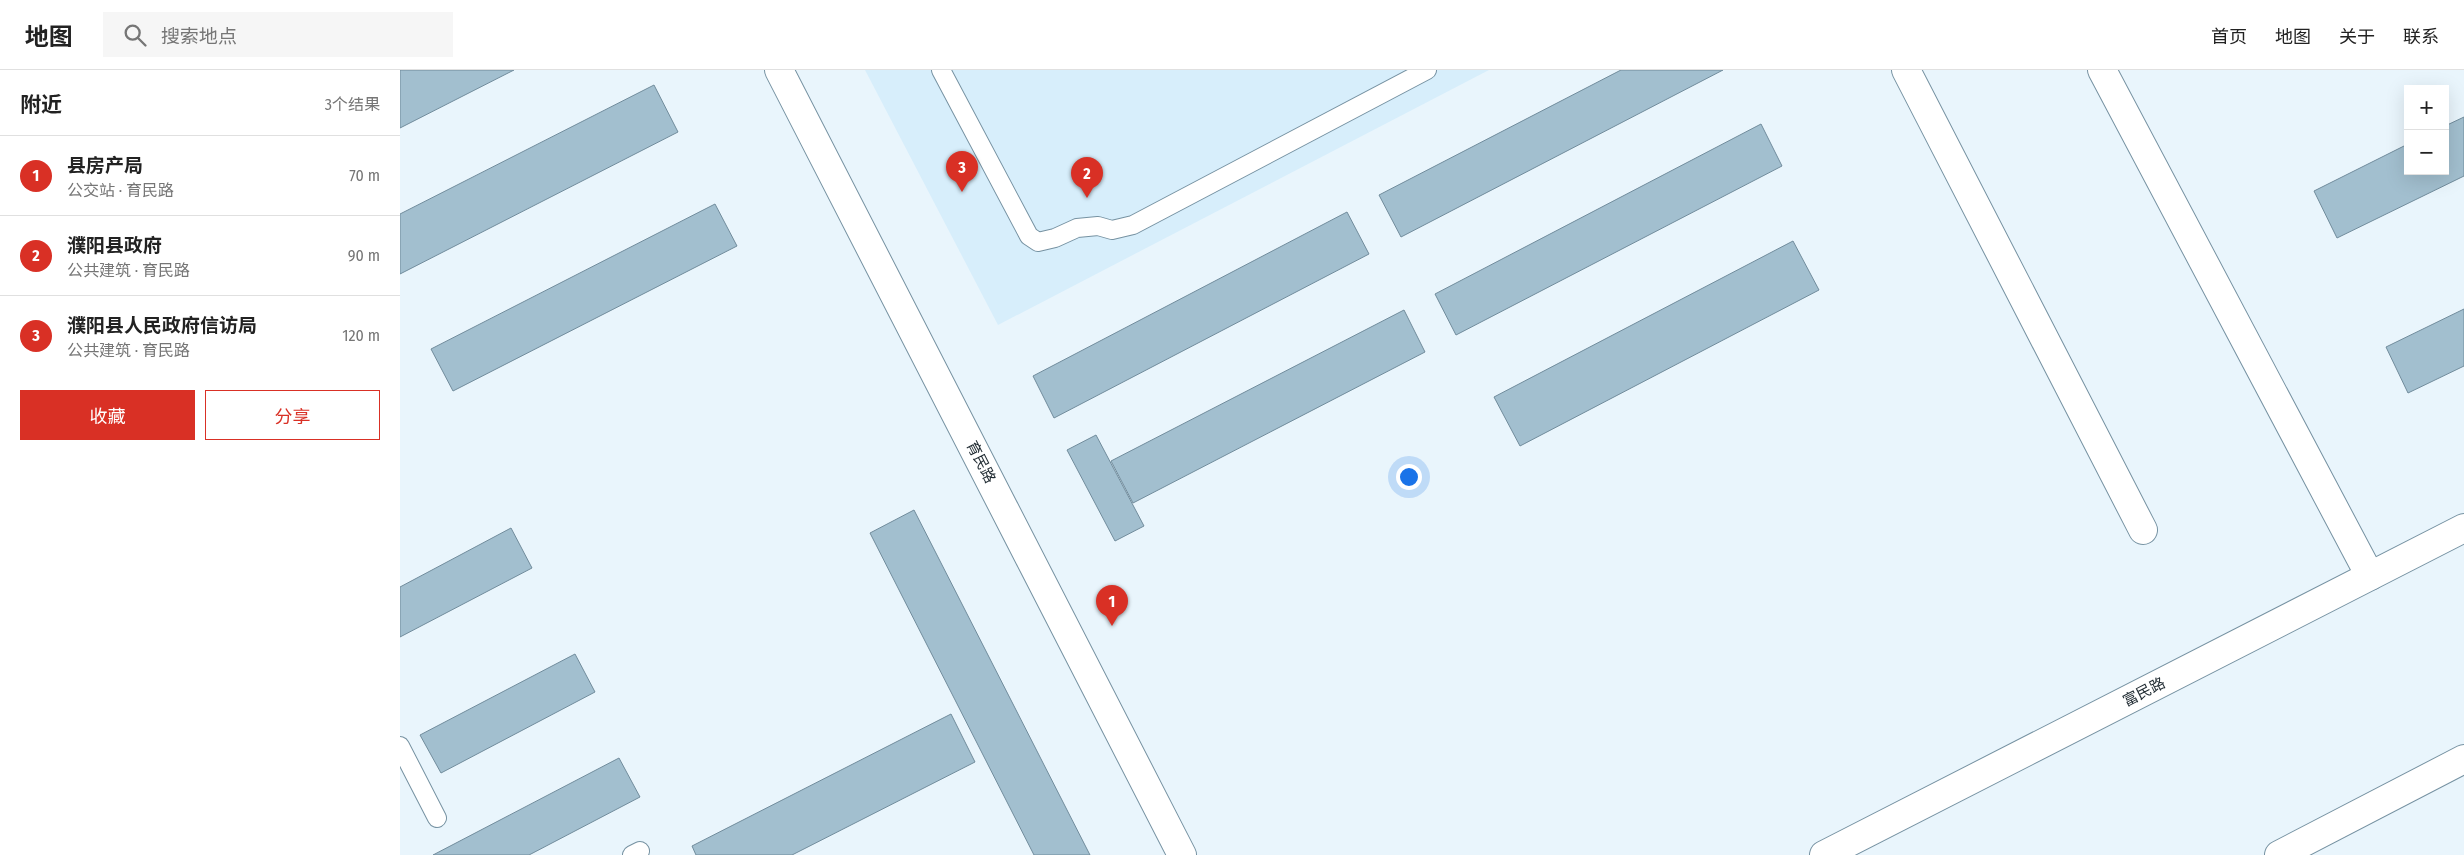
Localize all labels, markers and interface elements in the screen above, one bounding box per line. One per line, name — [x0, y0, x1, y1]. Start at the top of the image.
search box — [103, 12, 453, 57]
icon: search — [121, 21, 149, 49]
text: 地图 — [25, 23, 73, 51]
text: 搜索地点 — [161, 25, 237, 48]
text: 首页 — [2211, 26, 2247, 48]
text: 地图 — [2275, 26, 2311, 48]
text: 关于 — [2339, 26, 2375, 48]
text: 联系 — [2403, 26, 2439, 48]
map controls — [2404, 85, 2449, 175]
button: + — [2404, 85, 2449, 130]
text: 附近 — [20, 92, 62, 118]
text: 3个结果 — [325, 95, 380, 114]
button: − — [2404, 130, 2449, 175]
pin: 3 — [946, 151, 978, 192]
text: 县房产局 — [67, 154, 143, 177]
pin: 2 — [1071, 157, 1103, 198]
text: 1 — [33, 166, 39, 185]
text: 70 m — [349, 166, 380, 185]
text: 公交站 · 育民路 — [67, 181, 174, 200]
text: 濮阳县政府 — [67, 234, 162, 257]
text: 2 — [32, 246, 40, 265]
text: 90 m — [348, 246, 380, 265]
text: 公共建筑 · 育民路 — [67, 261, 190, 280]
text: 濮阳县人民政府信访局 — [67, 314, 257, 337]
text: 3 — [32, 326, 40, 345]
text: 120 m — [342, 326, 380, 345]
text: 公共建筑 · 育民路 — [67, 341, 190, 360]
button: 收藏 — [20, 390, 195, 440]
button: 分享 — [205, 390, 380, 440]
street label: 育民路 — [963, 438, 999, 486]
your location — [1396, 464, 1422, 490]
pin: 1 — [1096, 585, 1128, 626]
street label: 富民路 — [2120, 674, 2168, 710]

